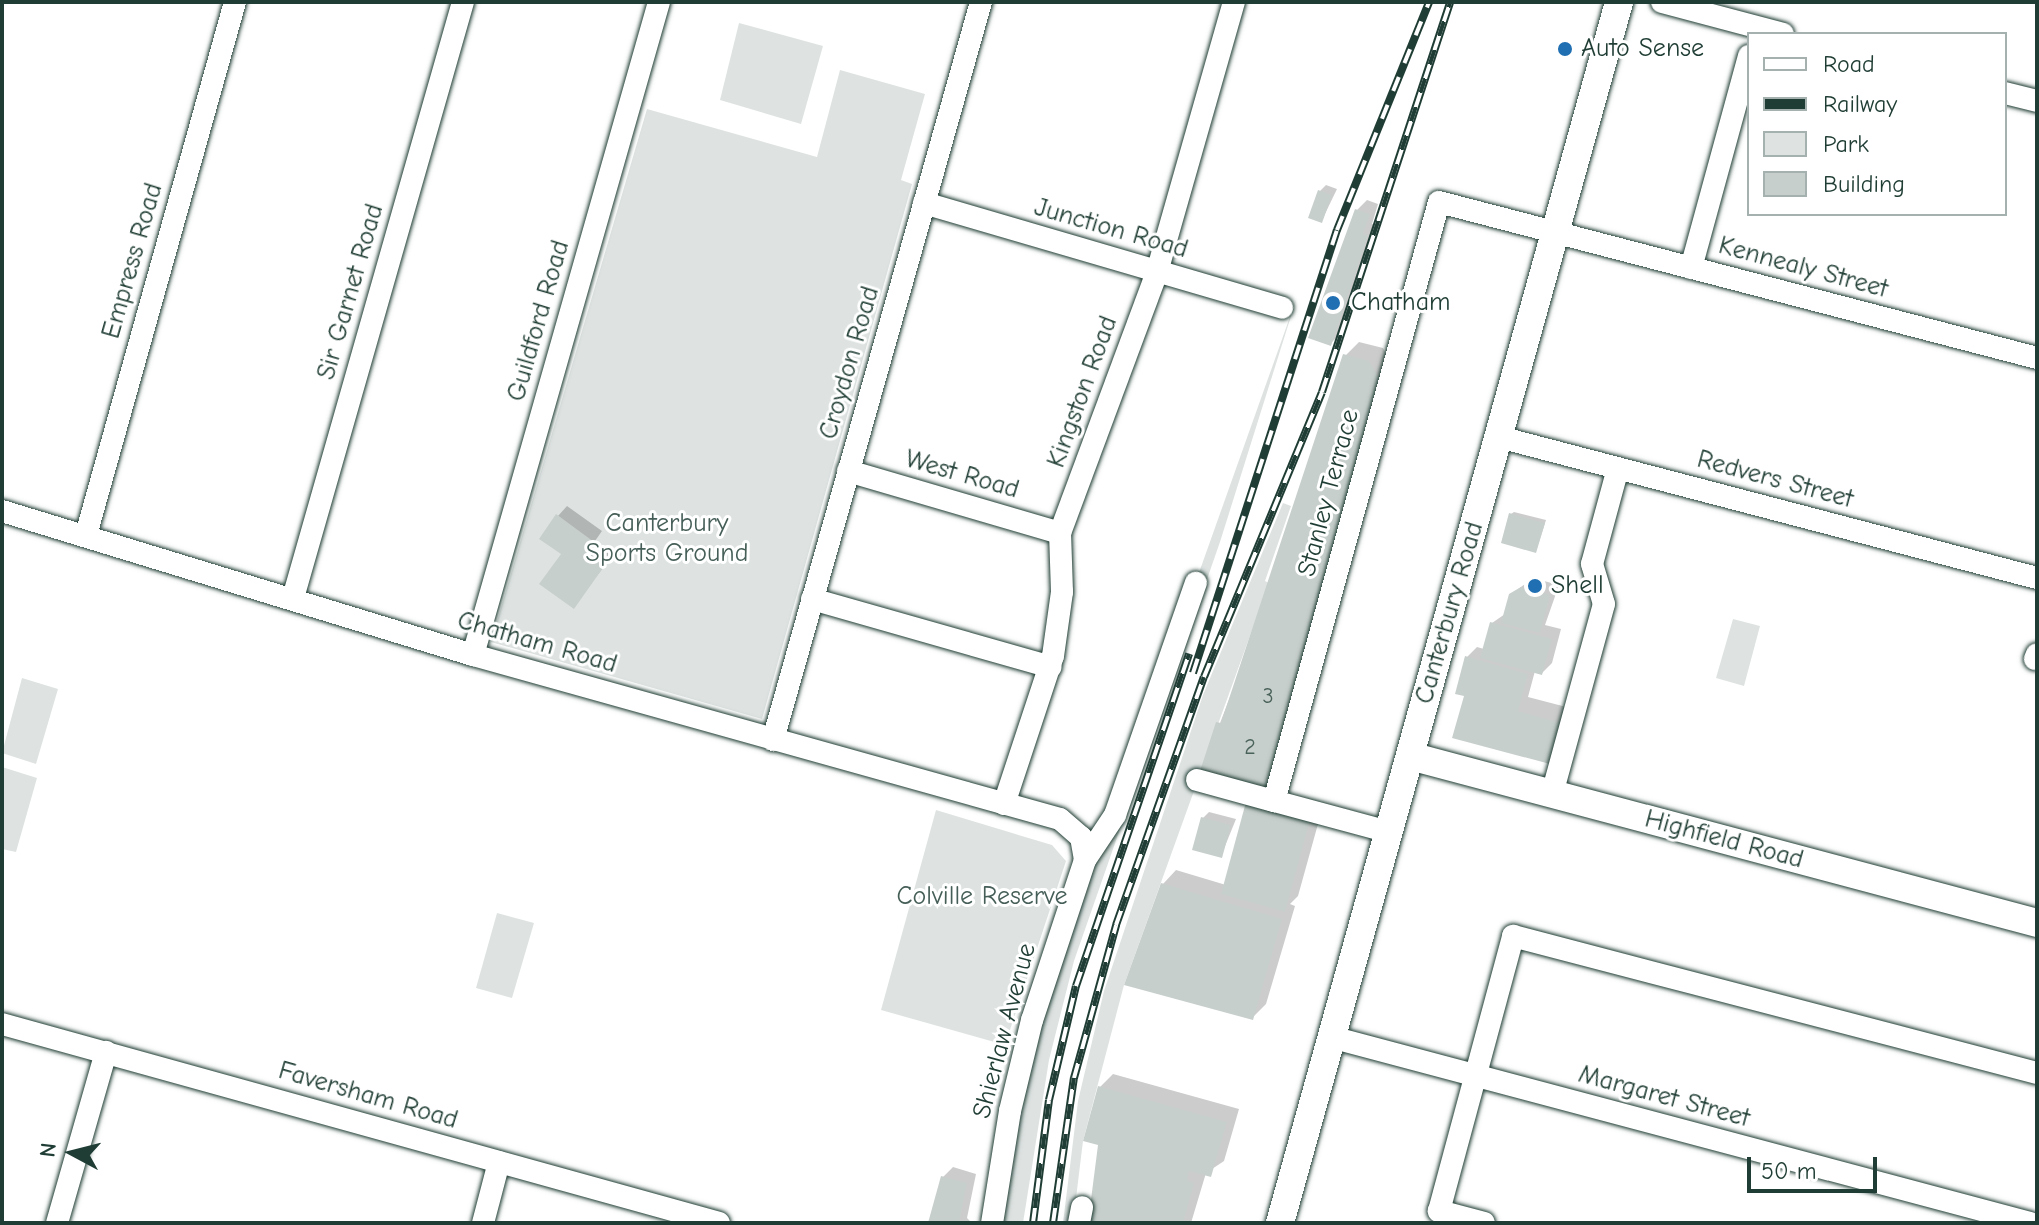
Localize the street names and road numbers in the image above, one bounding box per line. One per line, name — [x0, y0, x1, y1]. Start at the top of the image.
street label: Empress Road — [96, 180, 170, 342]
street label: Junction Road — [1031, 192, 1191, 266]
street label: Sir Garnet Road — [311, 201, 391, 383]
street label: Kennealy Street — [1715, 230, 1891, 306]
street label: Guildford Road — [501, 237, 577, 405]
street label: Croydon Road — [813, 283, 887, 443]
street label: Kingston Road — [1041, 312, 1125, 472]
street label: Stanley Terrace — [1292, 406, 1366, 580]
street label: West Road — [902, 444, 1022, 506]
street label: Redvers Street — [1694, 444, 1856, 516]
street label: Canterbury Road — [1409, 518, 1491, 708]
street label: Chatham Road — [454, 605, 620, 681]
street label: Highfield Road — [1641, 804, 1807, 876]
street label: Shierlaw Avenue — [967, 940, 1043, 1122]
street label: Faversham Road — [275, 1055, 461, 1137]
street label: Margaret Street — [1575, 1059, 1753, 1135]

